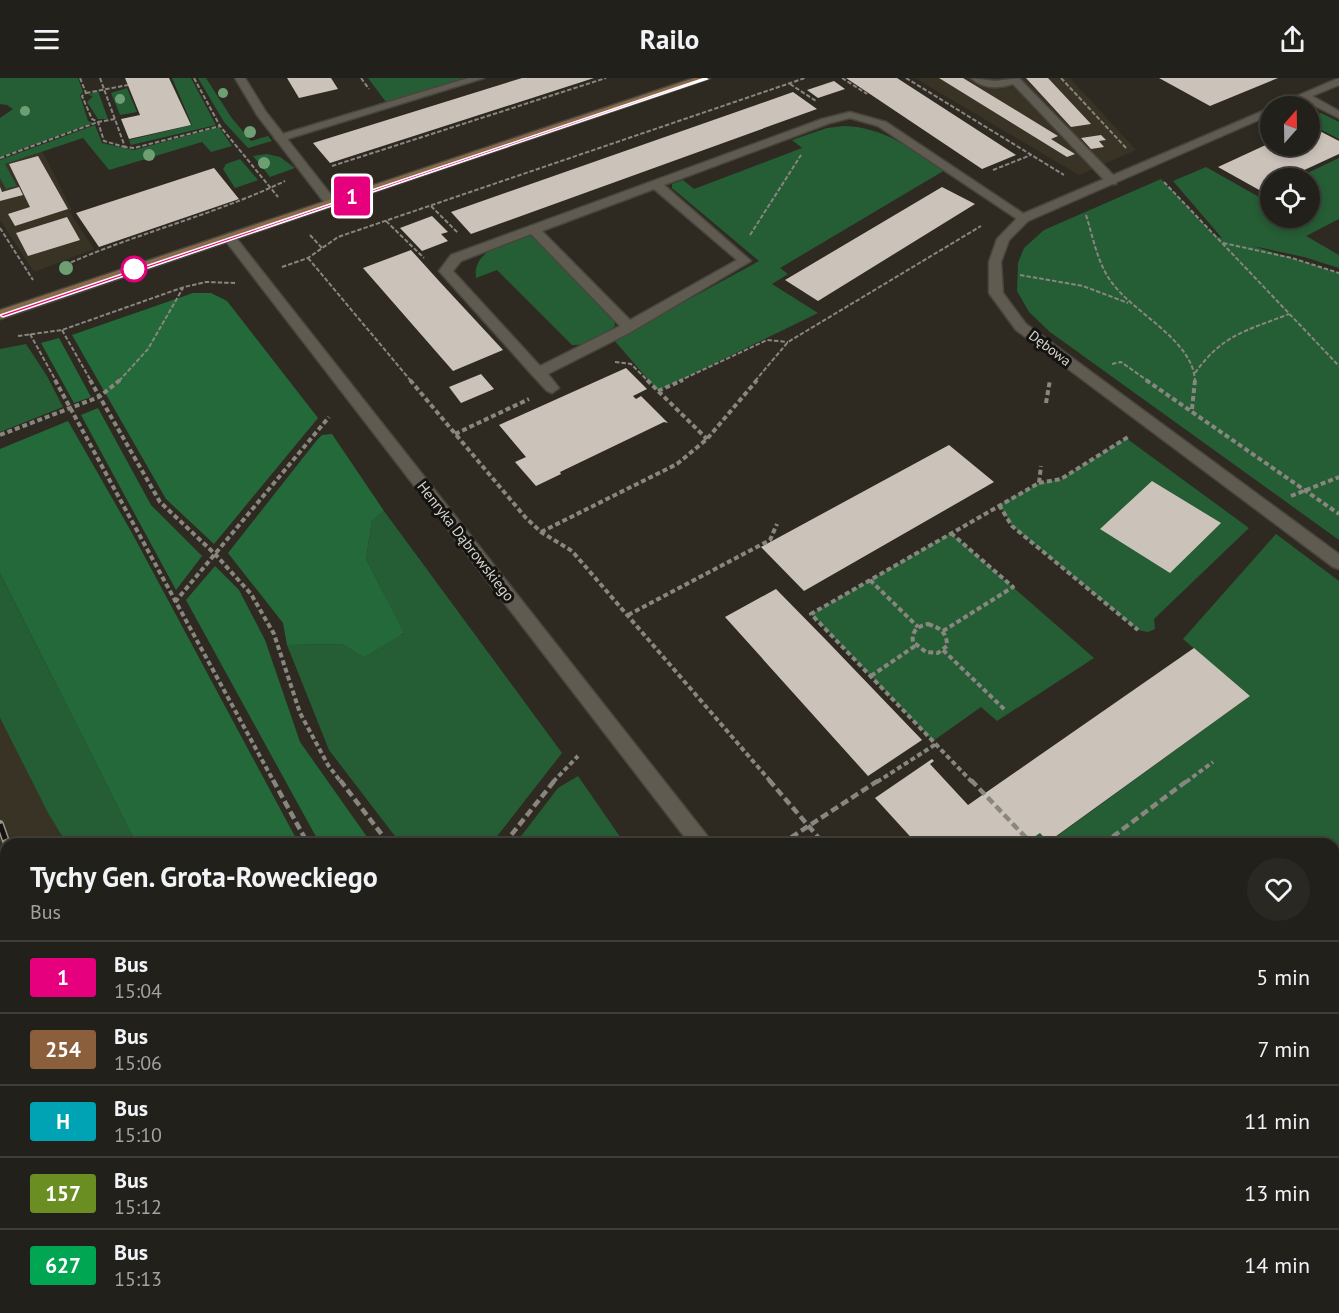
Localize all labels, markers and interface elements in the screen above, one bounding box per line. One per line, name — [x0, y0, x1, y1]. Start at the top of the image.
text: Railo — [640, 22, 699, 56]
icon: menu — [30, 23, 63, 56]
icon: share — [1276, 23, 1309, 56]
north arrow — [1260, 96, 1320, 156]
map controls — [1260, 96, 1320, 228]
button: locate — [1260, 168, 1320, 228]
line badge: 1 — [332, 176, 372, 216]
text: 1 — [346, 183, 358, 210]
unlabelled marker — [121, 256, 147, 282]
street label: Dębowa — [1025, 326, 1075, 370]
street label: Henryka Dąbrowskiego — [413, 477, 519, 605]
text: Tychy Gen. Grota-Roweckiego — [30, 858, 378, 895]
button: heart — [1247, 858, 1310, 921]
text: Bus — [30, 899, 61, 925]
text: Bus — [114, 950, 148, 978]
text: 5 min — [1256, 963, 1310, 991]
text: 1 — [57, 964, 69, 991]
text: 15:04 — [114, 978, 162, 1004]
text: Bus — [114, 1022, 148, 1050]
text: 7 min — [1258, 1035, 1310, 1063]
text: 254 — [45, 1036, 81, 1063]
text: 15:06 — [114, 1050, 162, 1076]
text: Bus — [114, 1094, 148, 1122]
text: 11 min — [1244, 1107, 1310, 1135]
text: H — [56, 1108, 70, 1135]
text: 15:10 — [114, 1122, 162, 1148]
text: Bus — [114, 1166, 148, 1194]
text: 13 min — [1244, 1179, 1310, 1207]
text: 157 — [45, 1180, 81, 1207]
text: 15:12 — [114, 1194, 162, 1220]
text: Bus — [114, 1238, 148, 1266]
text: 14 min — [1244, 1251, 1310, 1279]
text: 627 — [45, 1252, 81, 1279]
text: 15:13 — [114, 1266, 162, 1292]

